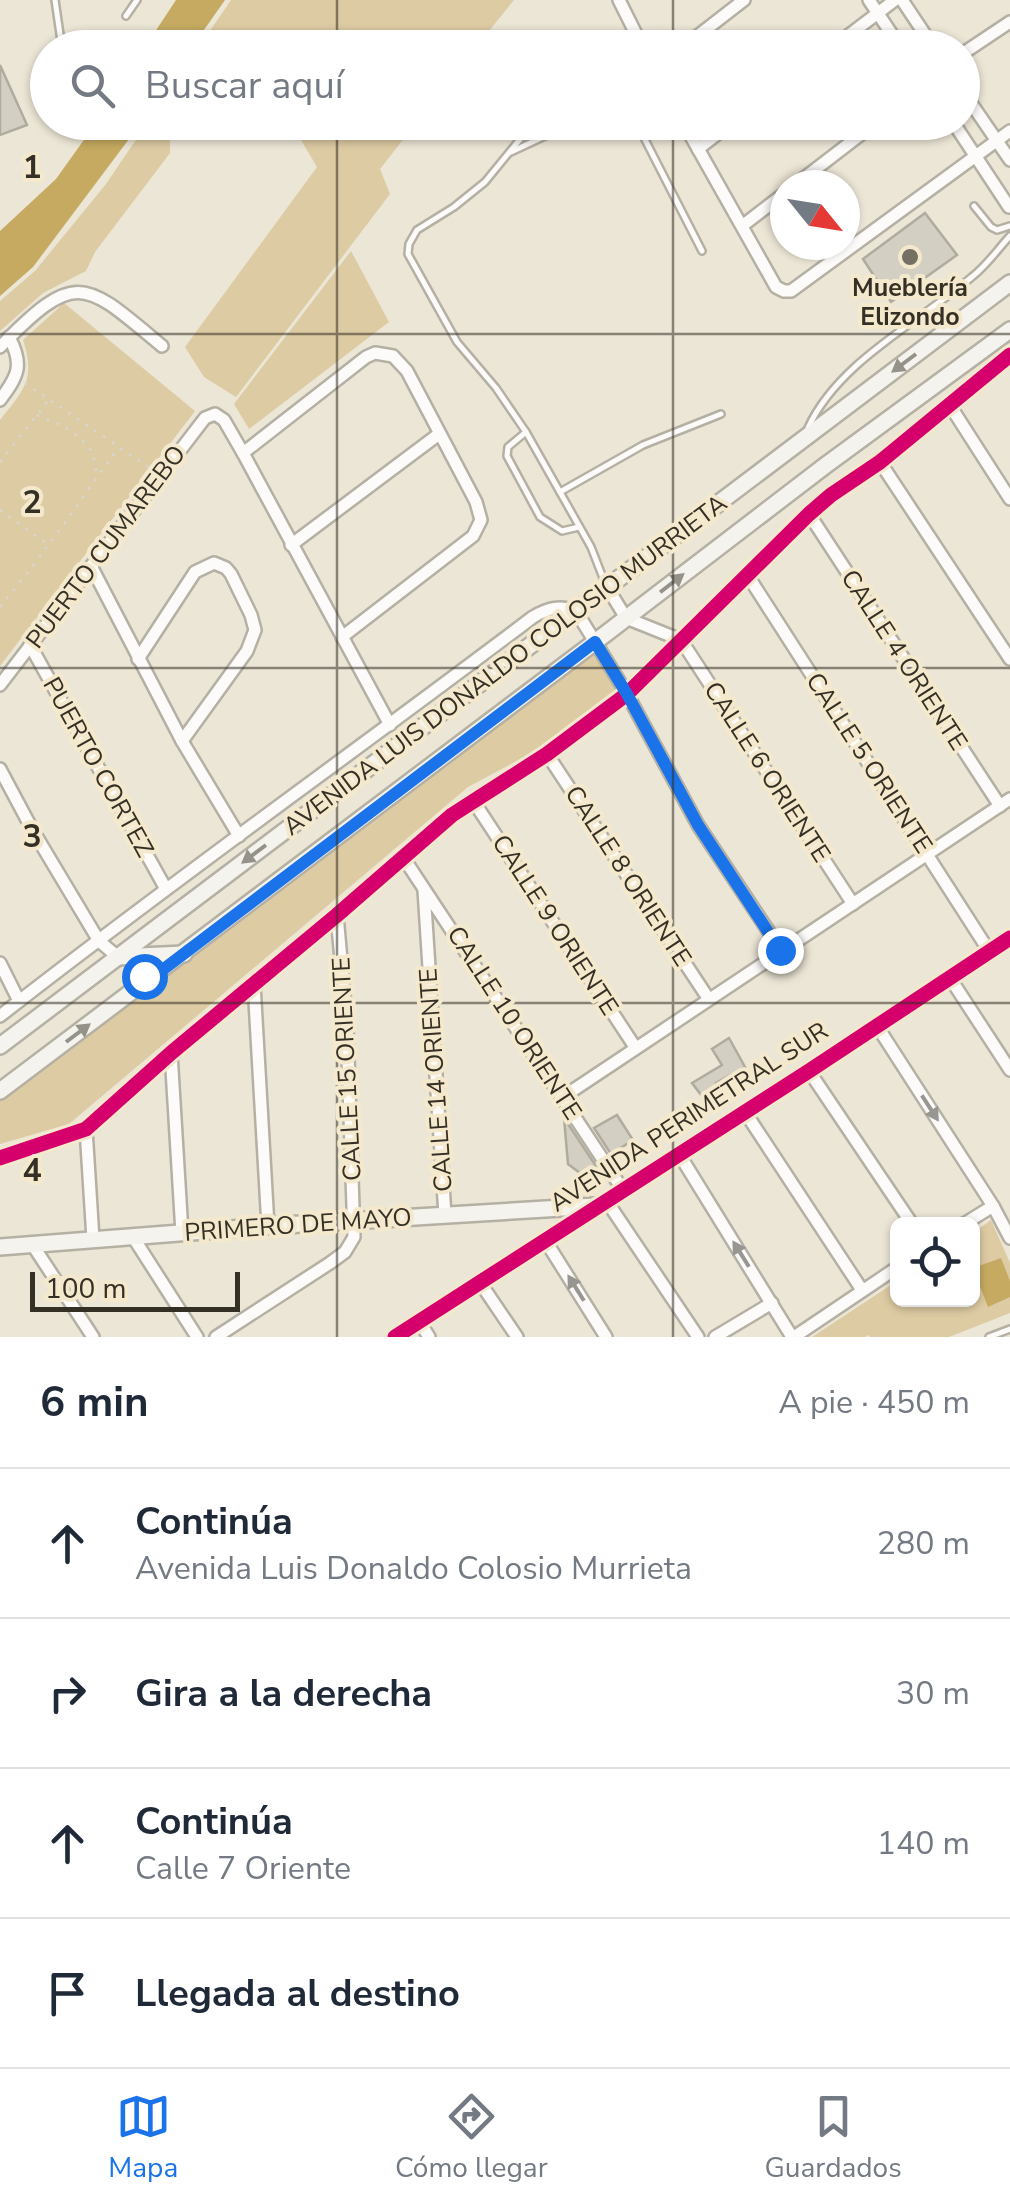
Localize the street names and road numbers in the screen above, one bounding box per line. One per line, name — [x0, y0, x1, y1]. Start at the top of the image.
street label: PUERTO CUMAREBO — [18, 438, 194, 656]
street label: AVENIDA LUIS DONALDO COLOSIO MURRIETA — [276, 487, 734, 843]
street label: CALLE 4 ORIENTE — [833, 563, 975, 757]
street label: CALLE 5 ORIENTE — [798, 666, 940, 860]
street label: PUERTO CORTEZ — [35, 671, 162, 863]
street label: CALLE 6 ORIENTE — [696, 675, 838, 869]
street label: CALLE 8 ORIENTE — [557, 779, 699, 973]
street label: CALLE 9 ORIENTE — [484, 828, 626, 1022]
street label: CALLE 10 ORIENTE — [439, 920, 589, 1126]
street label: CALLE 15 ORIENTE — [324, 956, 370, 1182]
street label: CALLE 14 ORIENTE — [411, 967, 461, 1193]
street label: AVENIDA PERIMETRAL SUR — [543, 1014, 835, 1220]
street label: PRIMERO DE MAYO — [183, 1200, 413, 1250]

